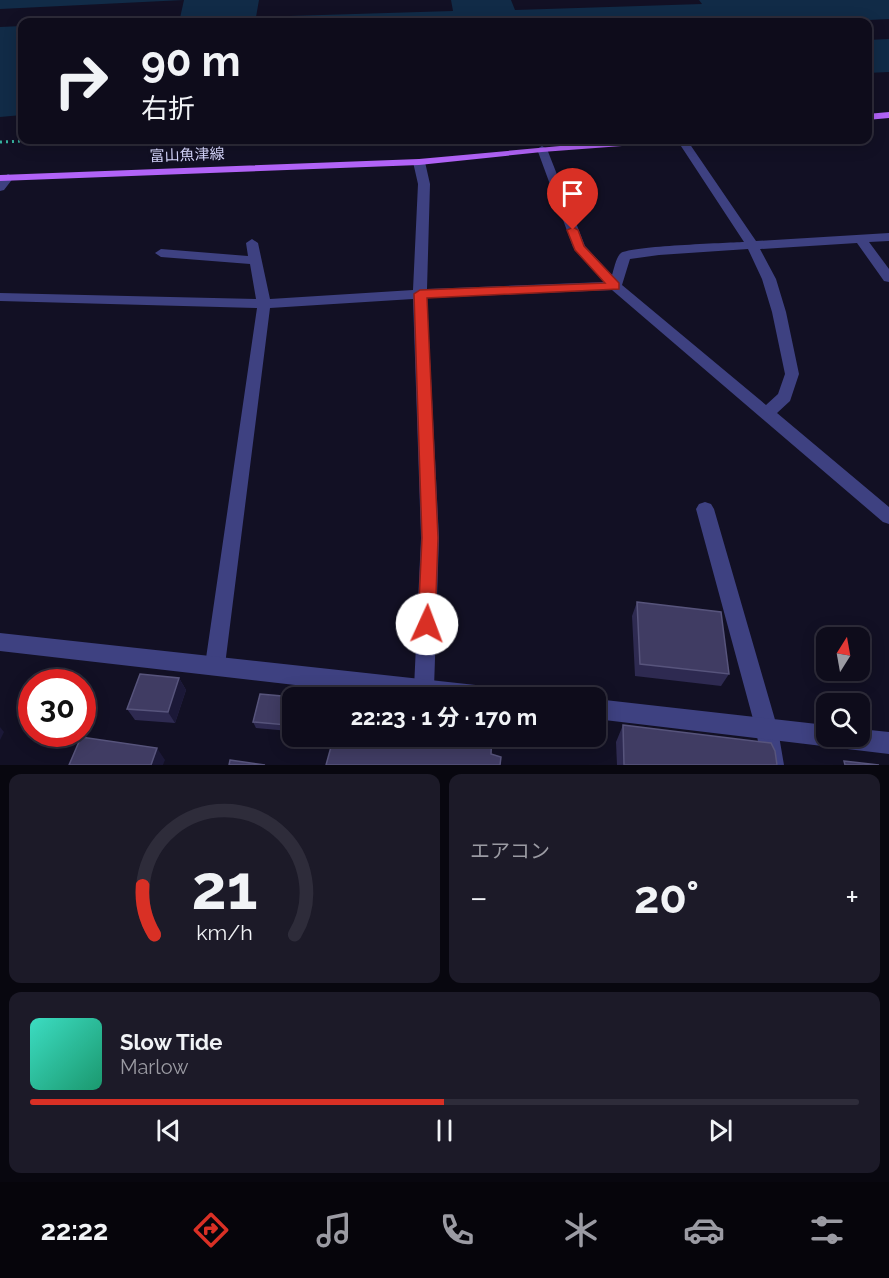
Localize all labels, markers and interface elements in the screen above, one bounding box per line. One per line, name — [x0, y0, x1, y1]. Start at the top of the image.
text: 90 m — [141, 37, 241, 86]
icon: right — [42, 42, 120, 120]
text: 右折 — [141, 93, 195, 124]
street label: 富山魚津線 — [149, 145, 225, 165]
pin — [547, 168, 598, 230]
icon: arrive — [556, 177, 589, 210]
position arrow — [395, 592, 459, 656]
north arrow — [816, 627, 870, 681]
map controls — [816, 627, 870, 747]
speed limit sign: 30 — [18, 669, 96, 747]
button: search — [816, 693, 870, 747]
text: 22:23 · 1 分 · 170 m — [351, 704, 537, 730]
text: エアコン — [470, 839, 550, 863]
text: 21 — [191, 850, 258, 924]
text: 20° — [634, 871, 699, 924]
text: − — [470, 878, 488, 917]
text: + — [845, 878, 859, 917]
text: km/h — [196, 921, 253, 946]
text: Slow Tide — [120, 1029, 222, 1055]
text: Marlow — [120, 1055, 189, 1079]
icon: previous — [152, 1114, 185, 1147]
icon: pause — [428, 1114, 461, 1147]
icon: next — [704, 1114, 737, 1147]
icon: directions — [190, 1209, 232, 1251]
icon: music — [313, 1209, 355, 1251]
icon: phone — [436, 1209, 478, 1251]
icon: climate — [560, 1209, 602, 1251]
icon: car — [683, 1209, 725, 1251]
icon: filters — [806, 1209, 848, 1251]
text: 22:22 — [41, 1215, 108, 1246]

